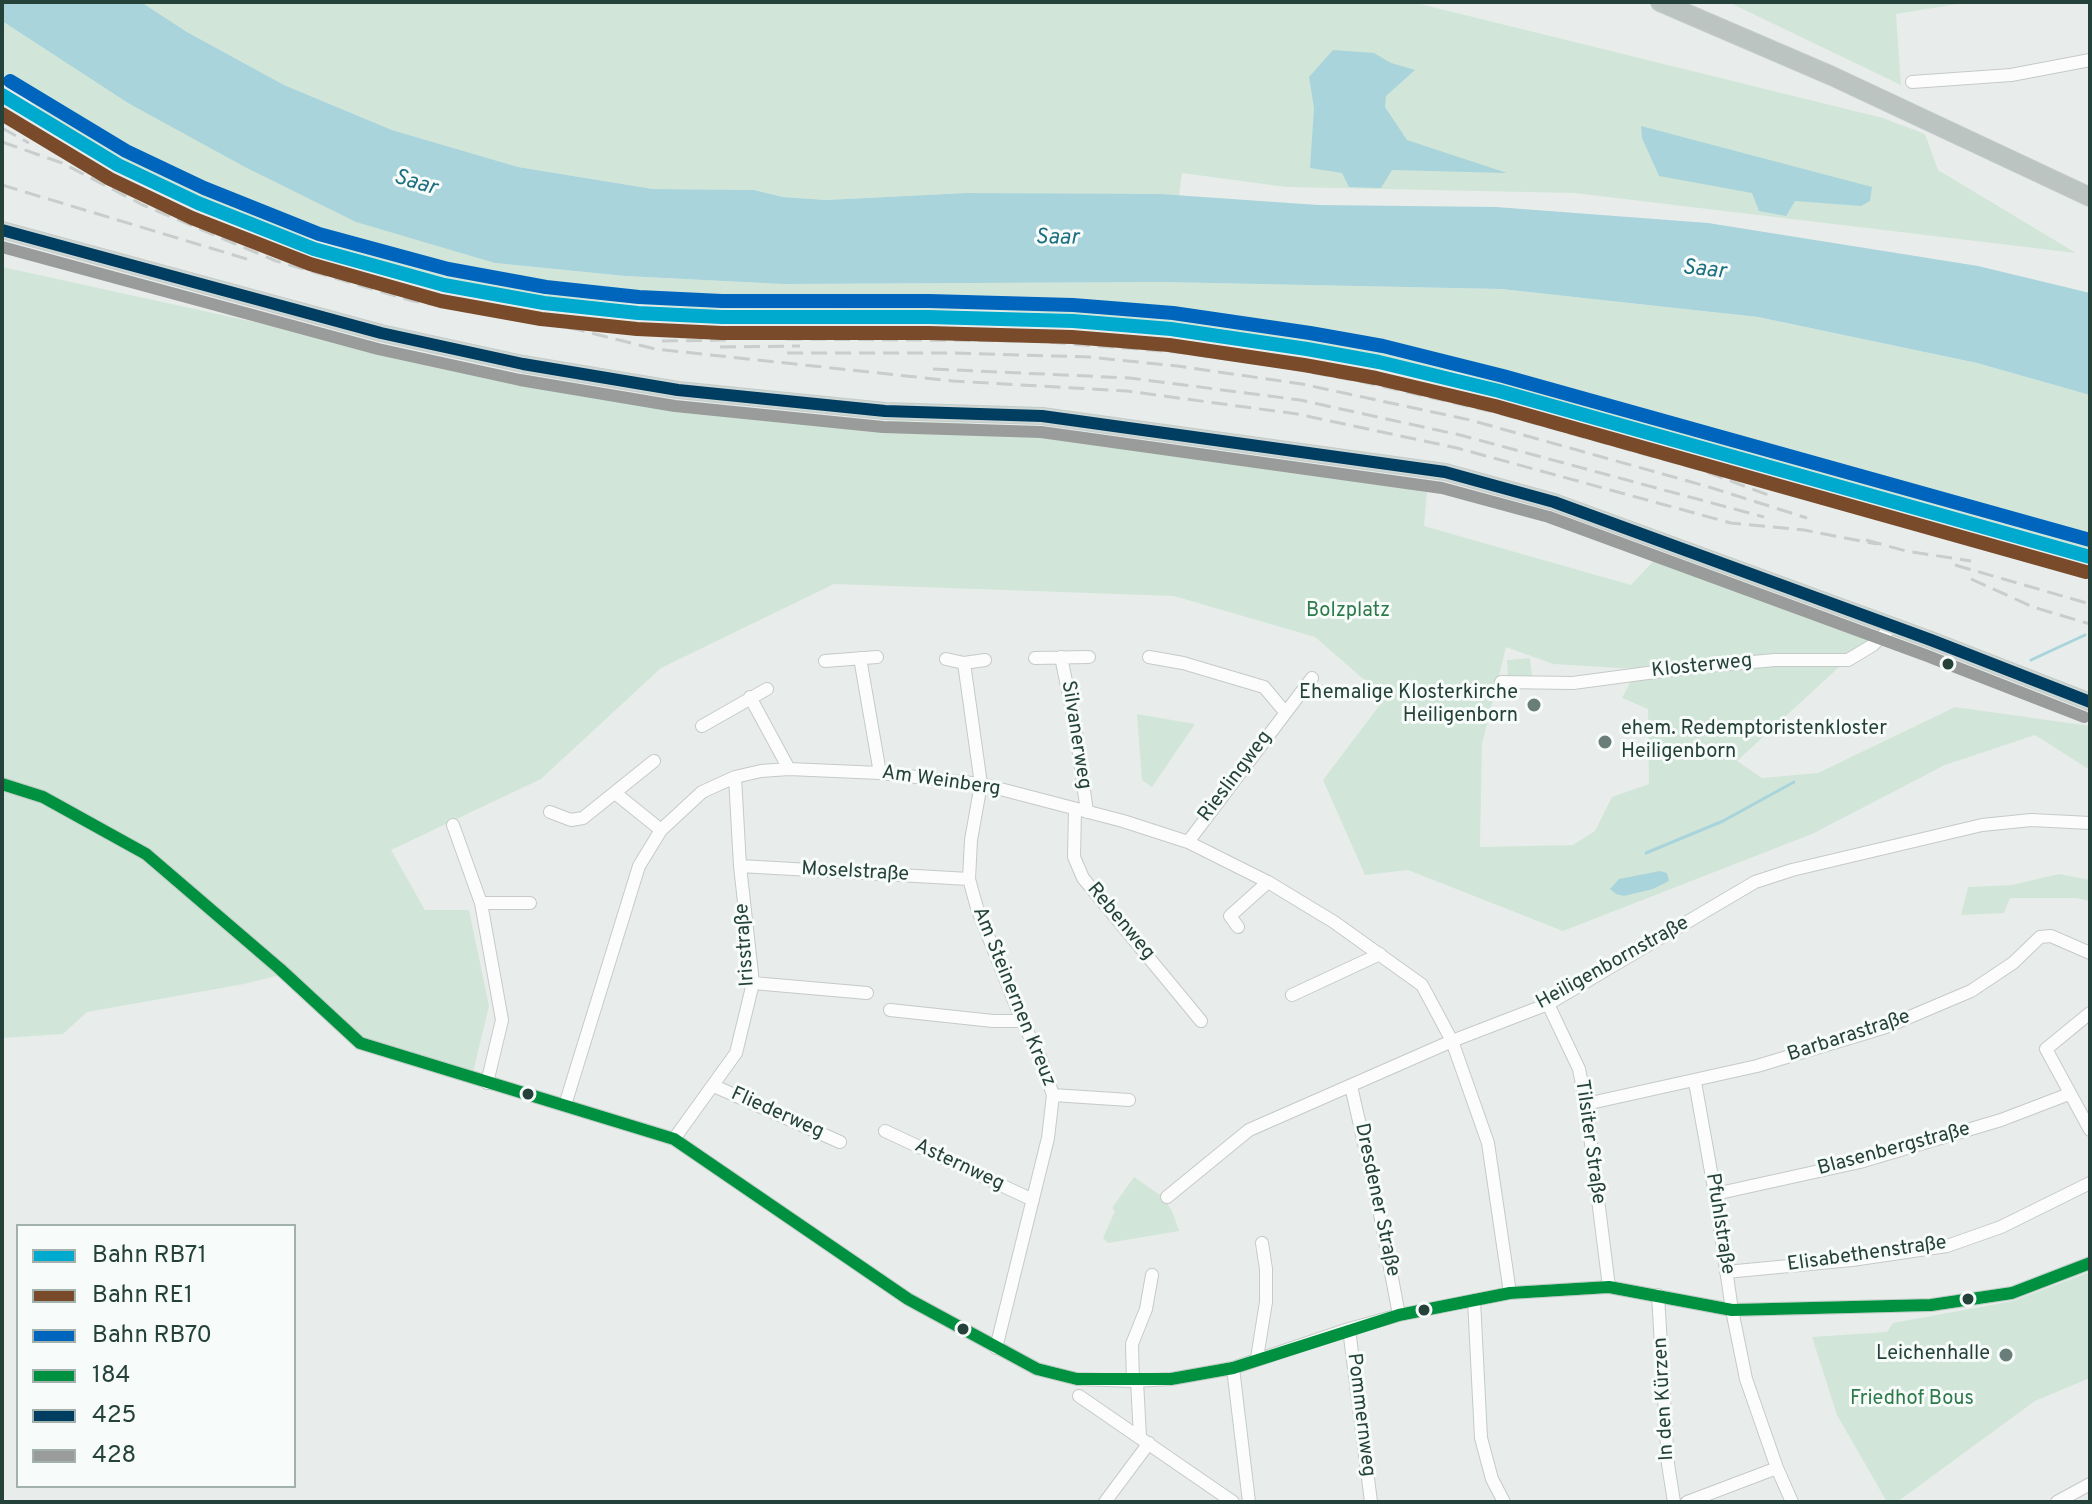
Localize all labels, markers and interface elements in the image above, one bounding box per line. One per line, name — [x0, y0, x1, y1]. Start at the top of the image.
water label: Saar — [390, 165, 440, 203]
water label: Saar — [1035, 225, 1079, 253]
water label: Saar — [1681, 256, 1727, 286]
park label: Bolzplatz — [1306, 600, 1390, 624]
street label: Klosterweg — [1650, 650, 1754, 684]
unlabelled marker — [1940, 656, 1956, 672]
street label: Silvanerweg — [1055, 679, 1095, 791]
place label: Ehemalige Klosterkirche Heiligenborn — [1299, 682, 1518, 729]
marker: Ehemalige Klosterkirche Heiligenborn — [1525, 696, 1543, 714]
place label: ehem. Redemptoristenkloster Heiligenborn — [1621, 718, 1887, 765]
street label: Rieslingweg — [1194, 727, 1278, 827]
marker: ehem. Redemptoristenkloster Heiligenborn — [1596, 733, 1614, 751]
street label: Am Weinberg — [880, 762, 1002, 802]
street label: Moselstraße — [800, 858, 910, 888]
street label: Rebenweg — [1081, 878, 1159, 966]
street label: Irisstraße — [731, 903, 761, 987]
street label: Am Steinernen Kreuz — [966, 904, 1060, 1090]
street label: Heiligenbornstraße — [1532, 912, 1694, 1016]
street label: Barbarastraße — [1785, 1006, 1913, 1068]
street label: Tilsiter Straße — [1568, 1078, 1610, 1206]
street label: Fliederweg — [727, 1083, 827, 1145]
unlabelled marker — [520, 1086, 536, 1102]
street label: Blasenbergstraße — [1815, 1118, 1973, 1182]
street label: Dresdener Straße — [1348, 1121, 1404, 1279]
street label: Asternweg — [910, 1135, 1008, 1197]
street label: Pfuhlstraße — [1699, 1172, 1739, 1276]
legend — [16, 1224, 296, 1488]
street label: Elisabethenstraße — [1786, 1232, 1948, 1278]
text: Bahn RB71 — [92, 1241, 207, 1271]
text: Bahn RE1 — [92, 1281, 193, 1311]
unlabelled marker — [1960, 1291, 1976, 1307]
unlabelled marker — [1416, 1302, 1432, 1318]
text: Bahn RB70 — [92, 1321, 212, 1351]
unlabelled marker — [955, 1321, 971, 1337]
street label: In den Kürzen — [1650, 1337, 1680, 1461]
place label: Leichenhalle — [1876, 1343, 1990, 1367]
marker: Leichenhalle — [1997, 1346, 2015, 1364]
street label: Pommernweg — [1341, 1352, 1379, 1478]
text: 184 — [92, 1361, 131, 1391]
park label: Friedhof Bous — [1850, 1388, 1974, 1412]
text: 425 — [92, 1401, 137, 1431]
text: 428 — [92, 1441, 136, 1471]

